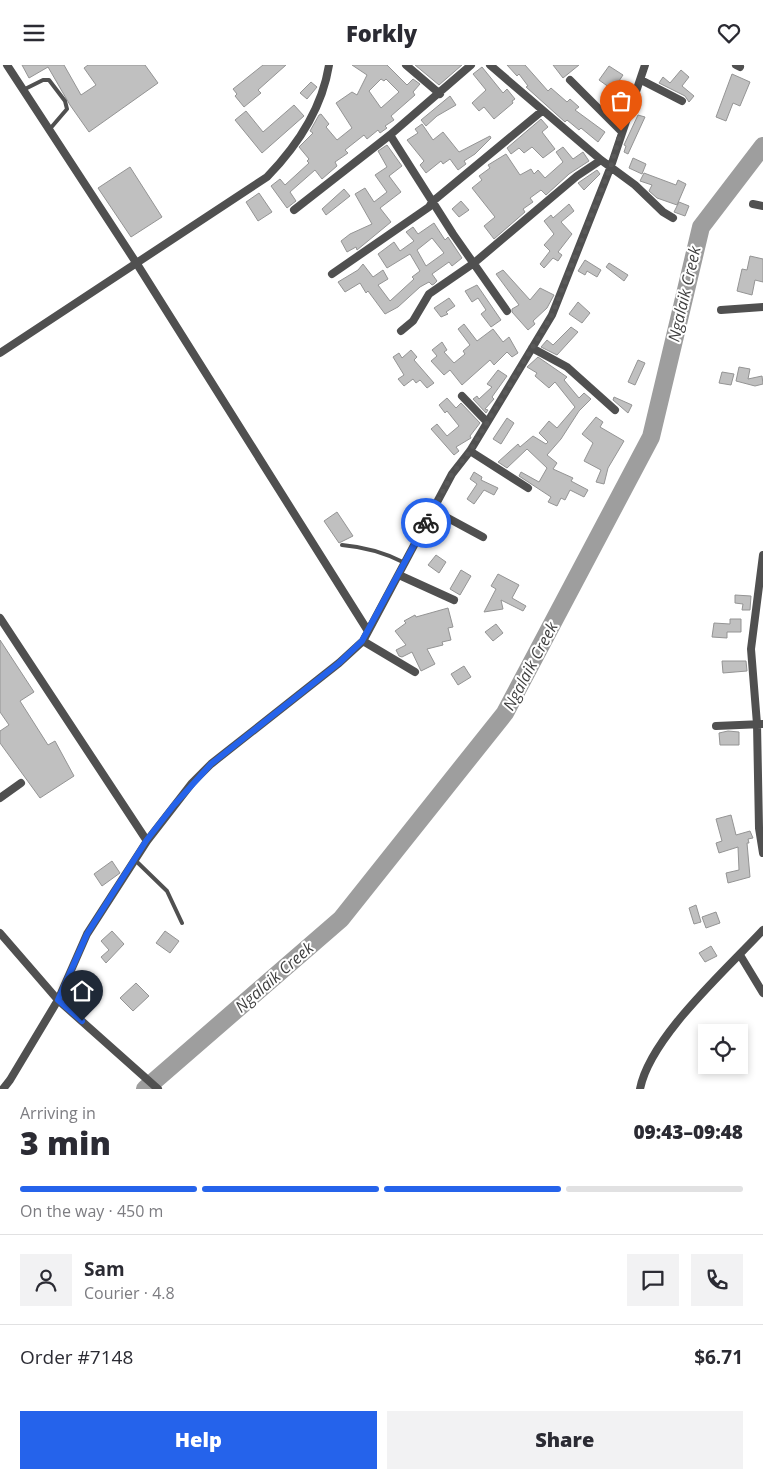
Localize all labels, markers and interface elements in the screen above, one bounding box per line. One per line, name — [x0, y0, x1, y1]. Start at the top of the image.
text: Forkly — [346, 18, 417, 48]
icon: menu — [20, 19, 48, 47]
icon: heart — [715, 19, 743, 47]
pin — [600, 80, 642, 131]
icon: bag — [607, 87, 635, 115]
water label: Ngalaik Creek — [662, 243, 706, 344]
courier — [401, 498, 451, 548]
icon: bike — [412, 509, 440, 537]
water label: Ngalaik Creek — [497, 617, 563, 714]
water label: Ngalaik Creek — [230, 936, 319, 1017]
pin — [61, 970, 103, 1021]
icon: home — [68, 977, 96, 1005]
map controls — [698, 1024, 748, 1074]
button: locate — [698, 1024, 748, 1074]
text: Arriving in — [20, 1102, 96, 1124]
text: 09:43–09:48 — [633, 1119, 743, 1145]
text: 3 min — [20, 1121, 111, 1164]
text: On the way · 450 m — [20, 1200, 163, 1222]
button: person — [20, 1254, 72, 1306]
button: chat — [627, 1254, 679, 1306]
button: phone — [691, 1254, 743, 1306]
text: Sam — [84, 1256, 125, 1282]
text: Courier · 4.8 — [84, 1282, 175, 1304]
text: Order #7148 — [20, 1344, 133, 1370]
text: $6.71 — [694, 1344, 743, 1370]
button: Help — [20, 1411, 377, 1469]
button: Share — [387, 1411, 743, 1469]

